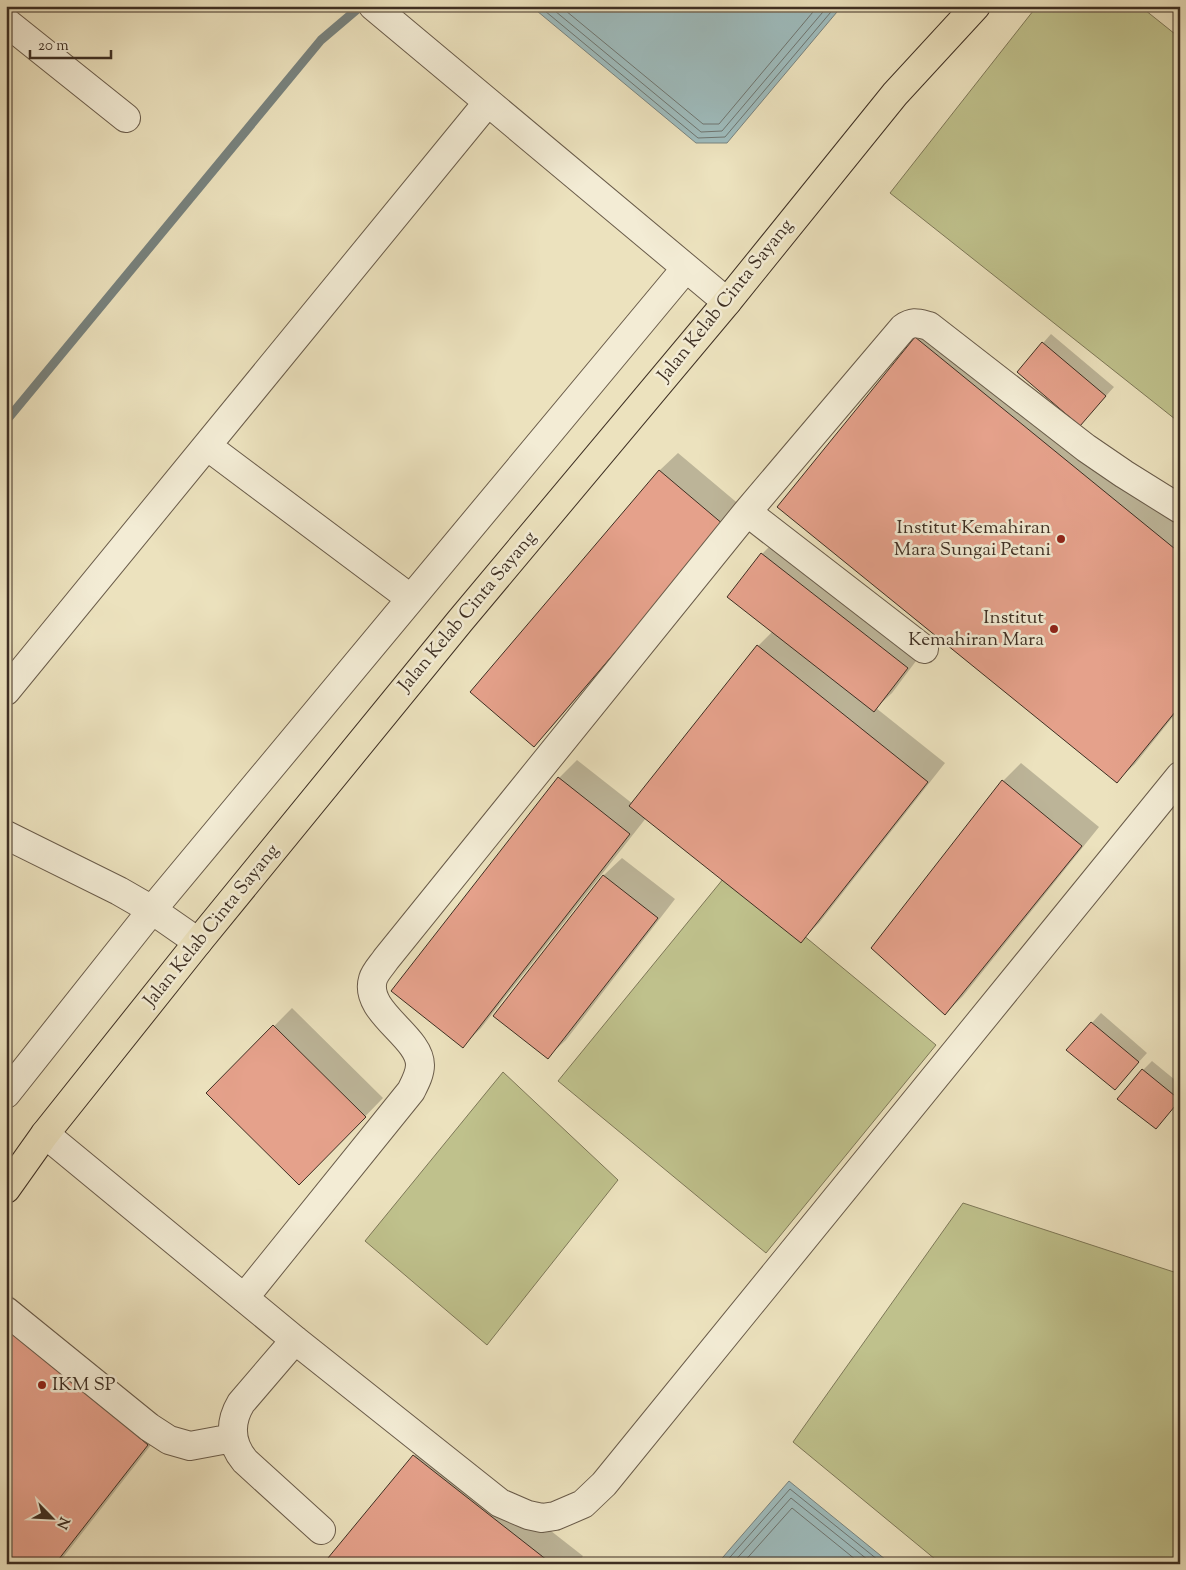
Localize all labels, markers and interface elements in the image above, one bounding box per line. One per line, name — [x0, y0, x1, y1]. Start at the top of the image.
scale bar — [30, 28, 111, 60]
text: 20 m — [38, 36, 69, 57]
street label: Jalan Kelab Cinta Sayang — [651, 214, 800, 389]
place label: Institut Kemahiran Mara Sungai Petani — [894, 515, 1051, 564]
street label: Jalan Kelab Cinta Sayang — [392, 526, 543, 699]
marker: Institut Kemahiran Mara Sungai Petani — [1055, 533, 1067, 545]
place label: Institut Kemahiran Mara — [908, 605, 1044, 654]
marker: Institut Kemahiran Mara — [1048, 623, 1060, 635]
street label: Jalan Kelab Cinta Sayang — [137, 839, 286, 1014]
place label: IKM SP — [52, 1372, 116, 1399]
marker: IKM SP — [36, 1379, 48, 1391]
north arrow — [28, 1492, 78, 1542]
text: N — [51, 1513, 73, 1532]

